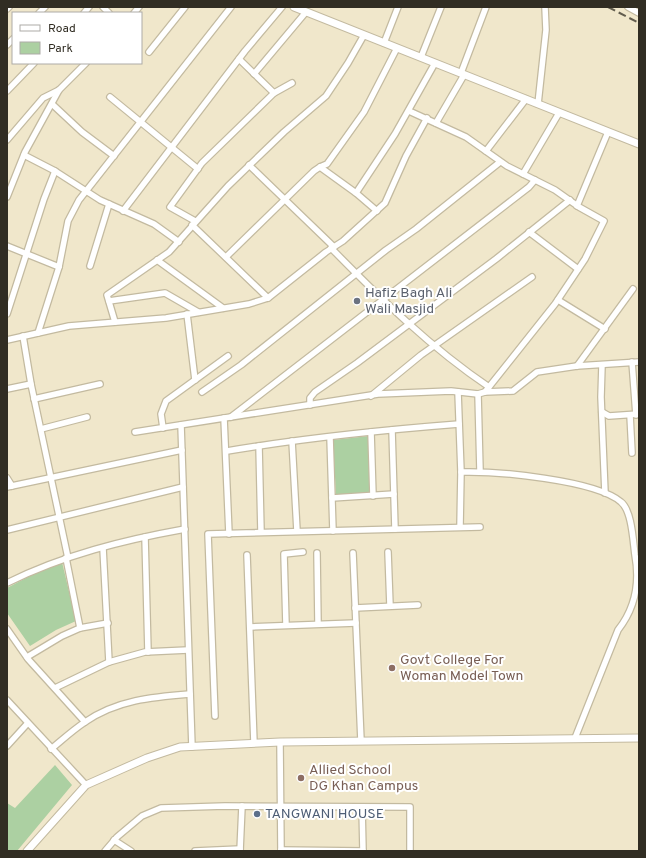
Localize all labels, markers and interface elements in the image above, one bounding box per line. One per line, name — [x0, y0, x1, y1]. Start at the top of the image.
legend — [12, 12, 142, 64]
text: Road — [48, 21, 76, 37]
text: Park — [48, 41, 73, 57]
place label: Hafiz Bagh Ali Wali Masjid — [365, 285, 452, 318]
marker: Hafiz Bagh Ali Wali Masjid — [352, 296, 362, 306]
place label: Govt College For Woman Model Town — [400, 652, 523, 685]
marker: Govt College For Woman Model Town — [387, 663, 397, 673]
place label: Allied School DG Khan Campus — [309, 762, 418, 795]
marker: Allied School DG Khan Campus — [296, 773, 306, 783]
place label: TANGWANI HOUSE — [265, 806, 384, 823]
marker: TANGWANI HOUSE — [252, 809, 262, 819]

